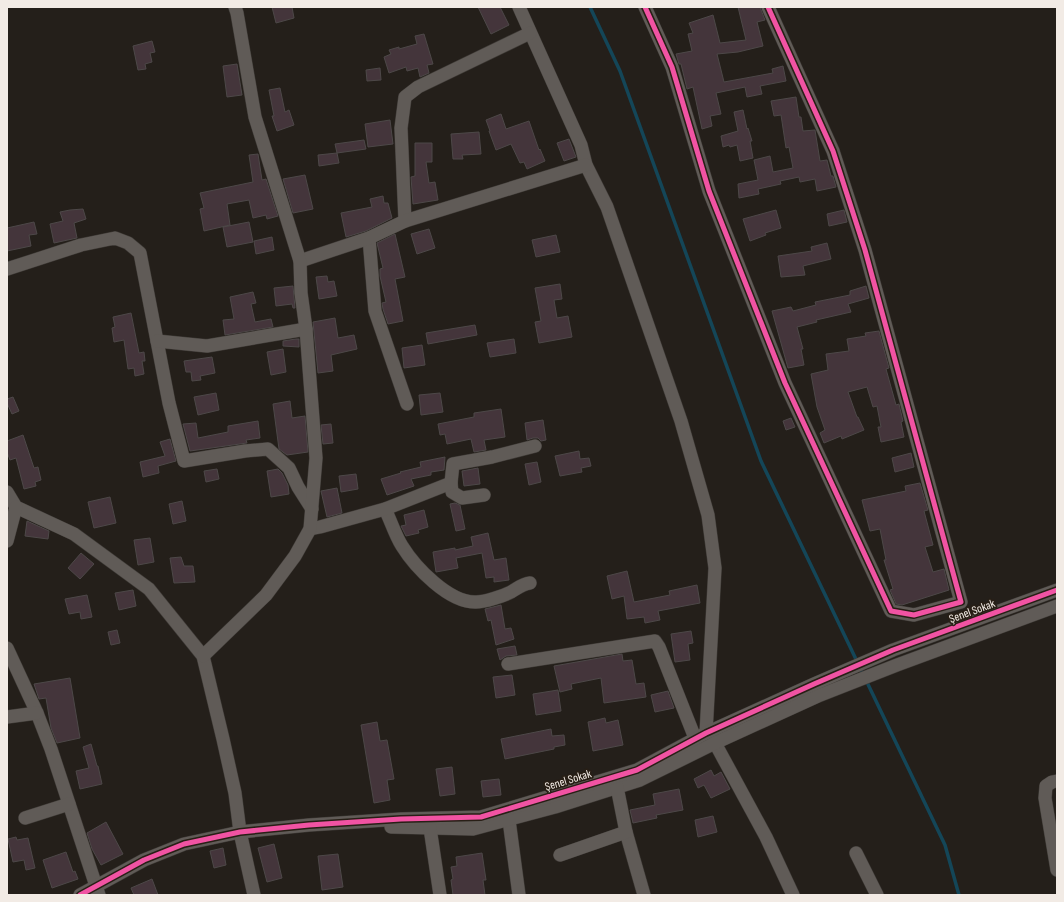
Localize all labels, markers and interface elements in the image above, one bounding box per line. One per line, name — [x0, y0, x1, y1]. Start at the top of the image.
street label: Şenel Sokak — [947, 596, 998, 627]
street label: Şenel Sokak — [543, 766, 594, 795]

